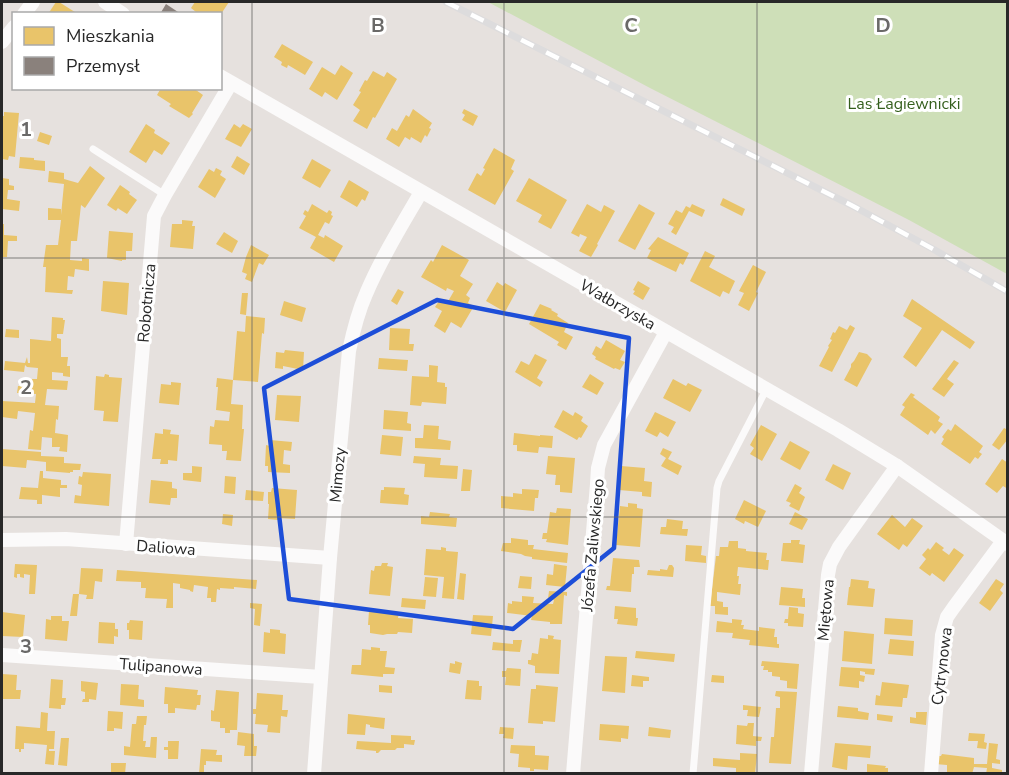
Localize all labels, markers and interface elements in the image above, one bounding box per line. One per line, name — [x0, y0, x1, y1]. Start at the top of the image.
legend — [12, 12, 222, 90]
text: B — [371, 12, 385, 39]
text: C — [624, 12, 638, 39]
text: D — [875, 12, 891, 39]
text: Mieszkania — [66, 24, 154, 48]
text: Przemysł — [66, 54, 140, 78]
park label: Las Łagiewnicki — [847, 93, 961, 115]
text: 1 — [20, 116, 32, 143]
street label: Robotnicza — [133, 263, 161, 343]
street label: Wałbrzyska — [575, 274, 660, 336]
text: 2 — [20, 374, 32, 401]
street label: Mimozy — [325, 446, 351, 504]
street label: Józefa Zaliwskiego — [576, 478, 610, 613]
street label: Daliowa — [136, 535, 196, 561]
street label: Miętowa — [812, 578, 840, 642]
street label: Cytrynowa — [926, 626, 958, 706]
text: 3 — [20, 633, 32, 660]
street label: Tulipanowa — [119, 653, 203, 681]

